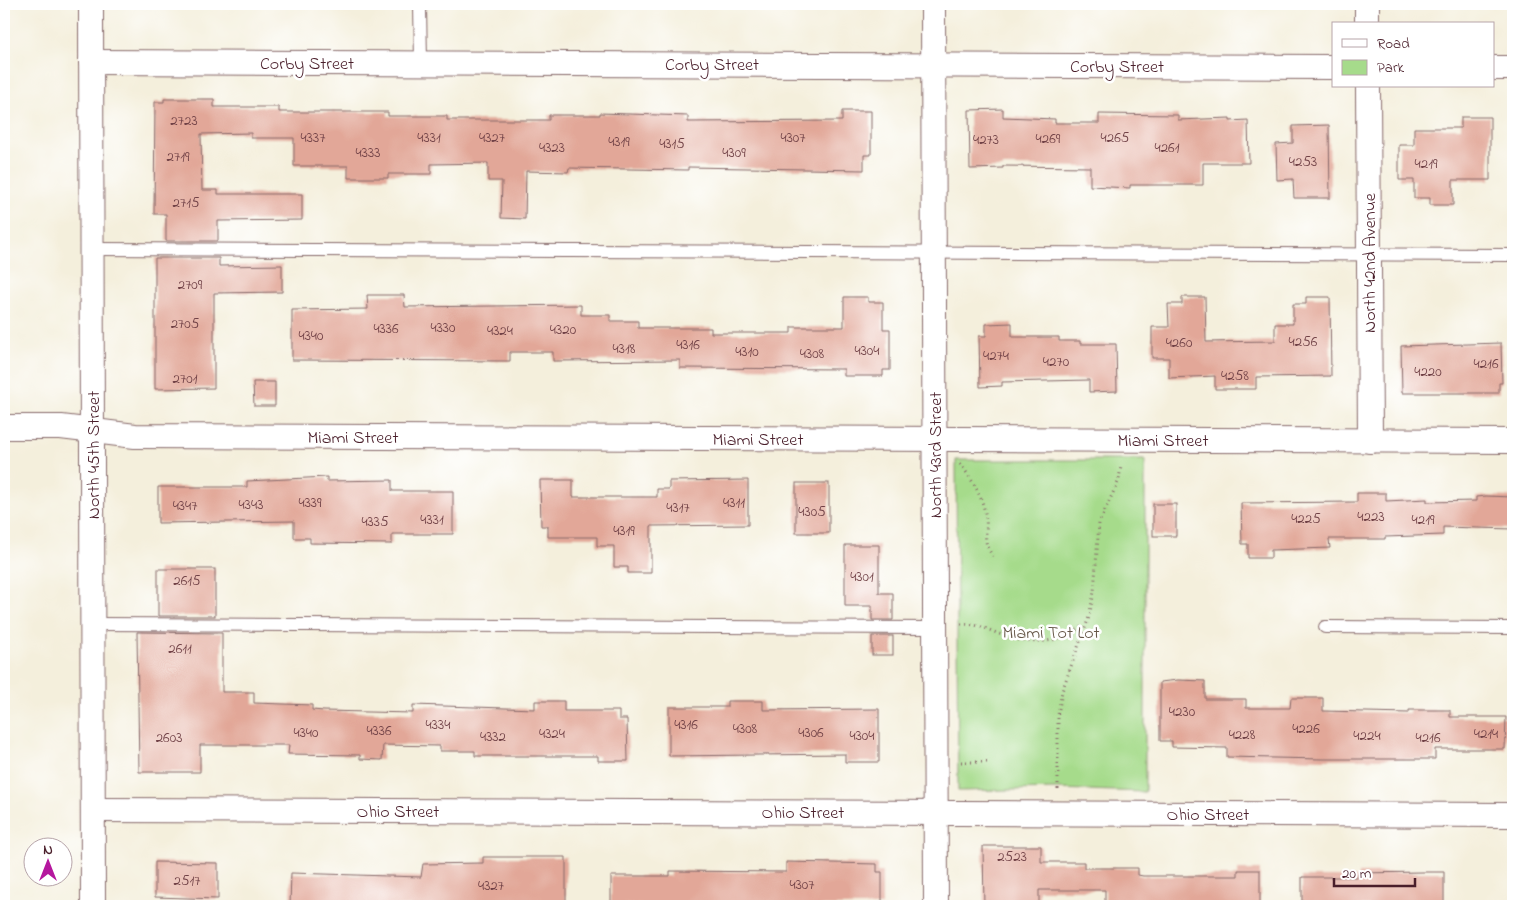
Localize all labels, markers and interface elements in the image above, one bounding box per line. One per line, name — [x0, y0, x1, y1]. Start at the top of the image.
legend — [1332, 22, 1494, 88]
text: Road — [1377, 33, 1410, 55]
street label: Corby Street — [260, 52, 354, 78]
street label: Corby Street — [665, 53, 759, 79]
street label: Corby Street — [1070, 55, 1164, 81]
text: Park — [1377, 57, 1405, 79]
house number: 2723 — [170, 110, 198, 132]
house number: 4337 — [301, 127, 325, 149]
house number: 4331 — [417, 127, 441, 149]
house number: 4327 — [479, 127, 505, 149]
house number: 4307 — [780, 127, 806, 149]
house number: 4265 — [1101, 127, 1130, 149]
house number: 4269 — [1036, 128, 1061, 150]
house number: 4273 — [973, 129, 999, 151]
house number: 4319 — [608, 131, 630, 153]
house number: 4315 — [659, 133, 685, 155]
house number: 4323 — [539, 137, 565, 159]
house number: 4261 — [1154, 137, 1180, 159]
house number: 4333 — [356, 142, 380, 164]
house number: 4309 — [722, 142, 746, 164]
house number: 2719 — [167, 146, 190, 168]
house number: 4253 — [1289, 151, 1317, 173]
house number: 4219 — [1415, 153, 1438, 175]
house number: 2715 — [173, 192, 200, 214]
street label: North 42nd Avenue — [1358, 192, 1384, 333]
house number: 2709 — [178, 274, 203, 296]
house number: 2705 — [171, 313, 200, 335]
house number: 4330 — [430, 317, 456, 339]
house number: 4336 — [373, 318, 399, 340]
house number: 4320 — [550, 319, 577, 341]
house number: 4324 — [487, 320, 513, 342]
house number: 4340 — [298, 325, 324, 347]
house number: 4256 — [1289, 331, 1318, 353]
house number: 4260 — [1166, 332, 1193, 354]
house number: 4316 — [676, 334, 700, 356]
house number: 4318 — [613, 338, 636, 360]
house number: 4304 — [854, 340, 880, 362]
house number: 4310 — [735, 341, 759, 363]
house number: 4308 — [800, 343, 825, 365]
house number: 4274 — [983, 345, 1009, 367]
house number: 4270 — [1043, 351, 1070, 373]
house number: 4216 — [1473, 353, 1499, 375]
house number: 4220 — [1414, 361, 1442, 383]
house number: 4258 — [1221, 365, 1249, 387]
house number: 2701 — [173, 368, 198, 390]
street label: North 45th Street — [82, 391, 108, 519]
street label: North 43rd Street — [924, 392, 950, 518]
street label: Miami Street — [308, 426, 398, 452]
street label: Miami Street — [713, 428, 803, 454]
street label: Miami Street — [1118, 429, 1208, 455]
house number: 4339 — [298, 492, 322, 514]
house number: 4311 — [723, 492, 745, 514]
house number: 4343 — [239, 494, 263, 516]
house number: 4347 — [173, 495, 197, 517]
house number: 4317 — [666, 497, 690, 519]
house number: 4305 — [798, 501, 826, 523]
house number: 4223 — [1357, 506, 1385, 528]
house number: 4225 — [1291, 508, 1321, 530]
house number: 4331 — [420, 509, 444, 531]
house number: 4219 — [1412, 509, 1435, 531]
house number: 4335 — [361, 511, 389, 533]
house number: 4319 — [613, 520, 635, 542]
house number: 4301 — [850, 566, 874, 588]
house number: 2615 — [173, 570, 201, 592]
park label: Miami Tot Lot — [1002, 621, 1100, 647]
house number: 2611 — [168, 638, 192, 660]
house number: 4230 — [1169, 701, 1196, 723]
house number: 4334 — [426, 714, 450, 736]
house number: 4316 — [674, 714, 698, 736]
house number: 4308 — [733, 718, 758, 740]
house number: 4226 — [1292, 718, 1320, 740]
house number: 4336 — [366, 720, 392, 742]
house number: 4340 — [293, 722, 319, 744]
house number: 4306 — [798, 722, 824, 744]
house number: 4324 — [539, 723, 565, 745]
house number: 4214 — [1474, 723, 1498, 745]
house number: 4228 — [1229, 724, 1256, 746]
house number: 4304 — [849, 725, 875, 747]
house number: 4224 — [1353, 725, 1381, 747]
house number: 4332 — [480, 726, 507, 748]
house number: 2603 — [156, 727, 182, 749]
house number: 4216 — [1415, 727, 1441, 749]
street label: Ohio Street — [357, 800, 439, 826]
street label: Ohio Street — [762, 801, 844, 827]
street label: Ohio Street — [1167, 803, 1249, 829]
north arrow — [22, 838, 72, 888]
text: N — [43, 840, 53, 861]
house number: 2523 — [997, 846, 1027, 868]
scale bar — [1334, 855, 1416, 887]
text: 20 m — [1342, 863, 1372, 885]
house number: 2517 — [174, 870, 201, 892]
house number: 4307 — [789, 874, 815, 896]
house number: 4327 — [478, 875, 504, 897]

